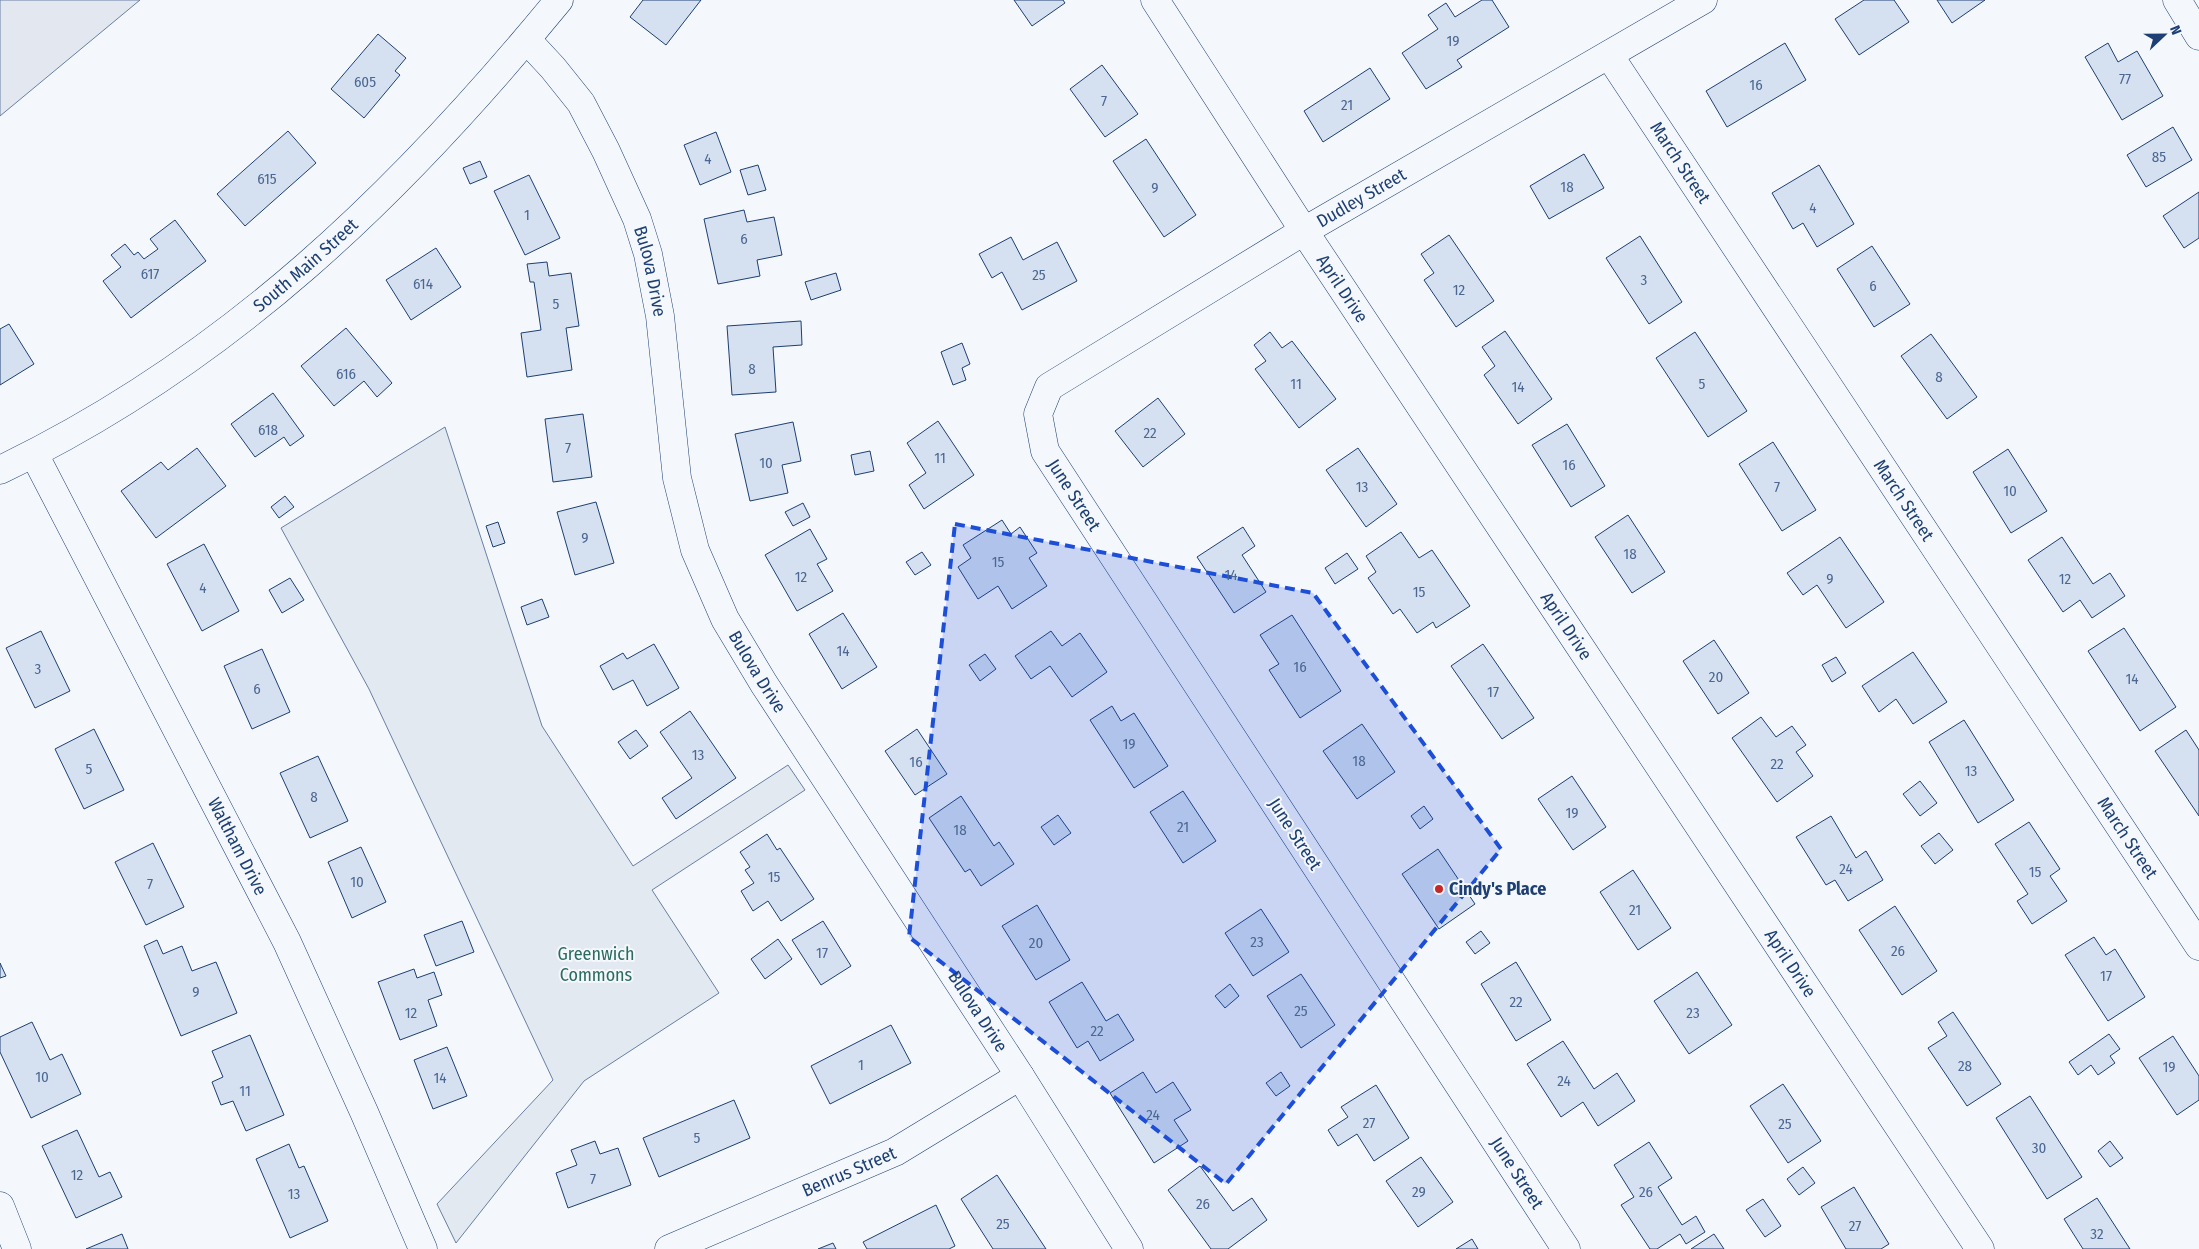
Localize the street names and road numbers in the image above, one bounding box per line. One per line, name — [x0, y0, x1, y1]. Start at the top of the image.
street label: March Street — [1645, 118, 1715, 208]
street label: Dudley Street — [1313, 163, 1410, 232]
street label: South Main Street — [249, 214, 363, 317]
street label: Bulova Drive — [629, 223, 671, 319]
street label: April Drive — [1312, 250, 1373, 327]
street label: June Street — [1043, 455, 1105, 535]
street label: March Street — [1869, 455, 1939, 545]
street label: April Drive — [1536, 588, 1597, 664]
street label: Bulova Drive — [724, 627, 791, 717]
street label: March Street — [2093, 793, 2162, 883]
street label: Waltham Drive — [203, 794, 272, 899]
street label: June Street — [1264, 794, 1326, 874]
street label: April Drive — [1760, 925, 1821, 1002]
street label: Bulova Drive — [943, 967, 1012, 1056]
street label: June Street — [1486, 1133, 1548, 1213]
street label: Benrus Street — [799, 1142, 900, 1202]

